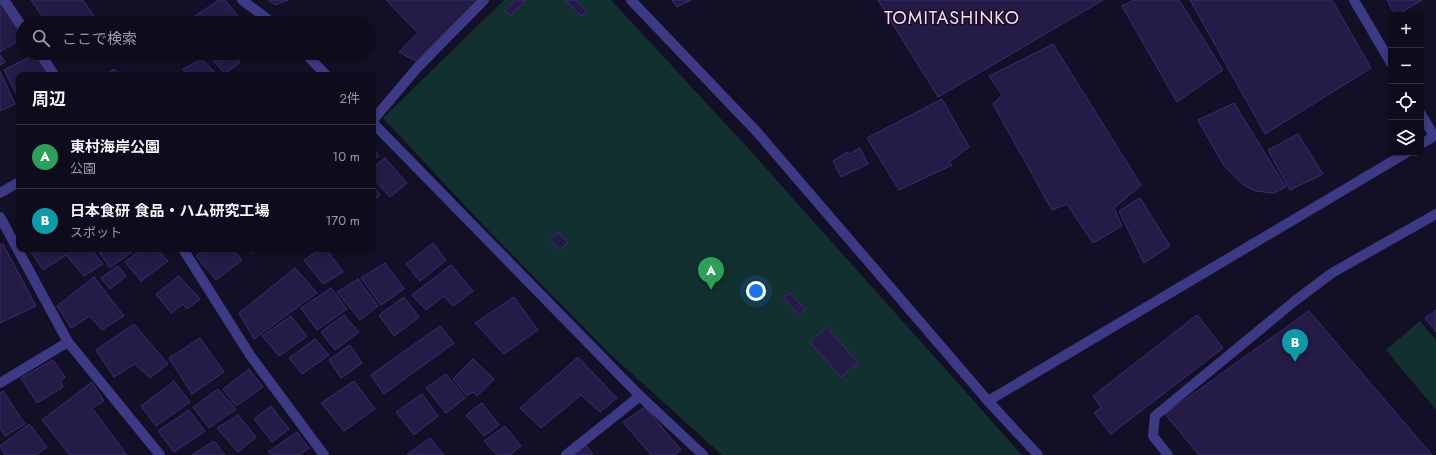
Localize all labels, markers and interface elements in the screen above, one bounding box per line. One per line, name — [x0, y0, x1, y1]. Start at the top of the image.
district label: TOMITASHINKO — [884, 5, 1020, 31]
map controls — [1388, 12, 1424, 156]
button: + — [1388, 12, 1424, 48]
search box — [16, 16, 376, 60]
icon: search — [30, 27, 52, 49]
text: ここで検索 — [62, 28, 137, 50]
button: − — [1388, 48, 1424, 84]
button: locate — [1388, 84, 1424, 120]
text: 周辺 — [32, 87, 66, 111]
text: 2件 — [340, 89, 360, 108]
button: layers — [1388, 120, 1424, 156]
text: 東村海岸公園 — [70, 136, 160, 158]
text: A — [40, 147, 50, 166]
text: 10 m — [332, 147, 360, 166]
text: 公園 — [70, 159, 96, 178]
text: 日本食研 食品・ハム研究工場 — [70, 200, 270, 222]
text: B — [41, 211, 49, 230]
text: 170 m — [325, 211, 360, 230]
text: スポット — [70, 223, 122, 242]
pin: A — [698, 257, 724, 290]
your location — [746, 281, 766, 301]
pin: B — [1282, 329, 1308, 362]

